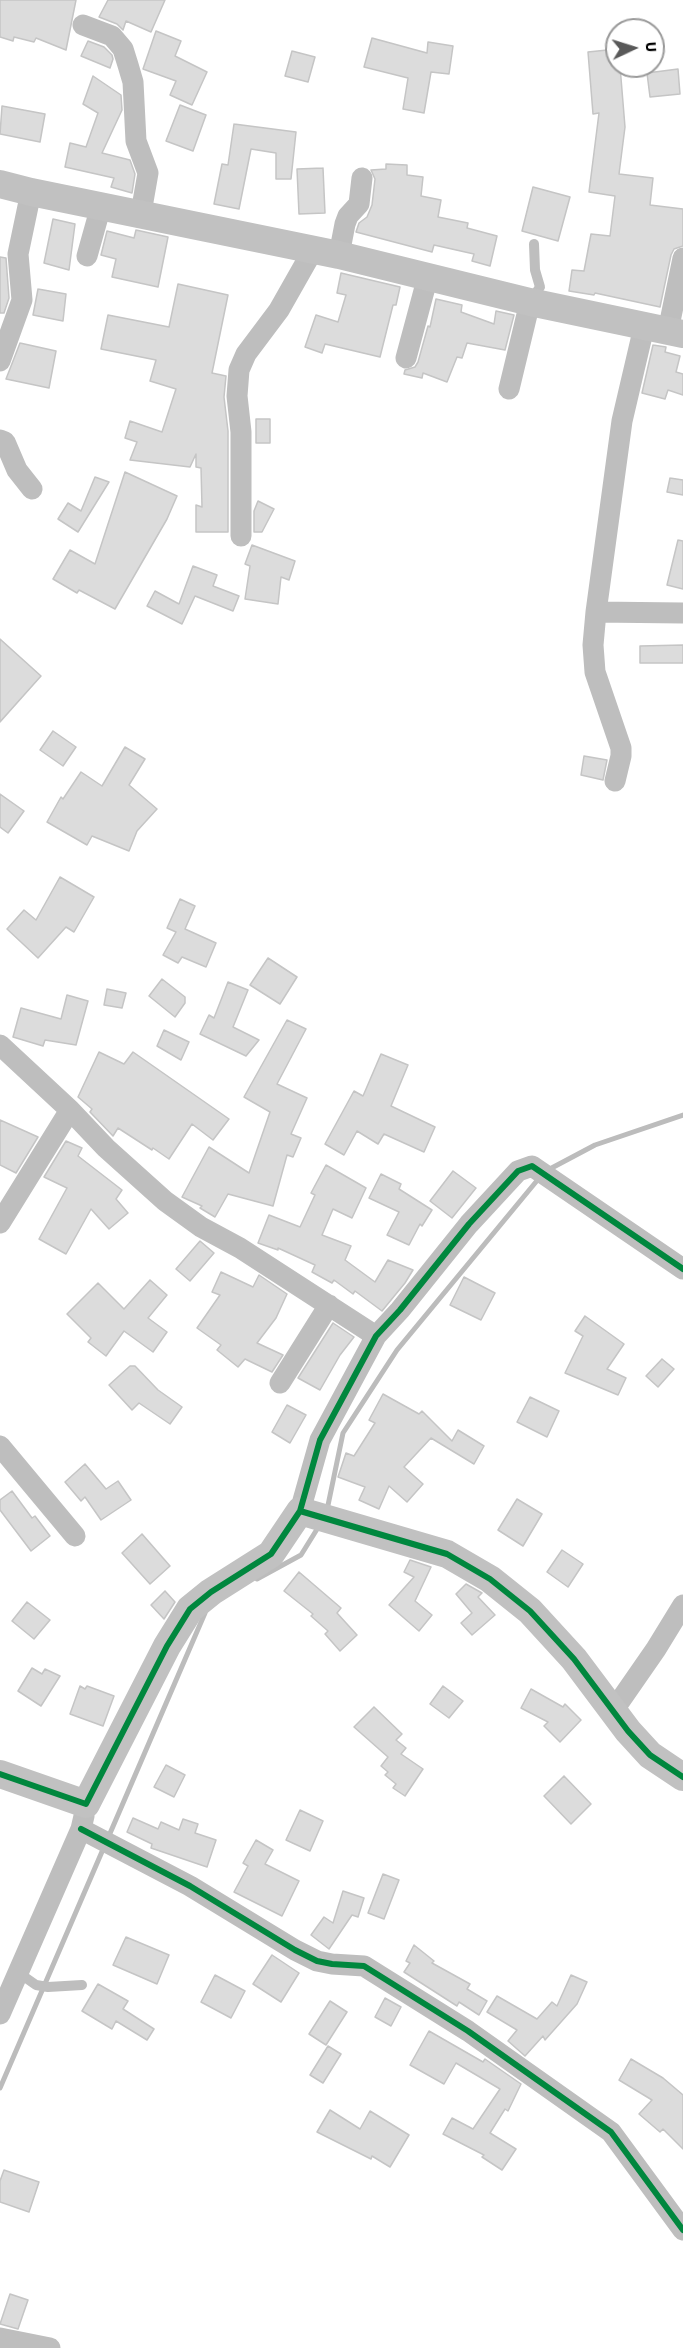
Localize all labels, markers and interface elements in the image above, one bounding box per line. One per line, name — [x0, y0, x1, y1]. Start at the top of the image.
north arrow — [605, 18, 665, 78]
text: U — [640, 41, 662, 53]

